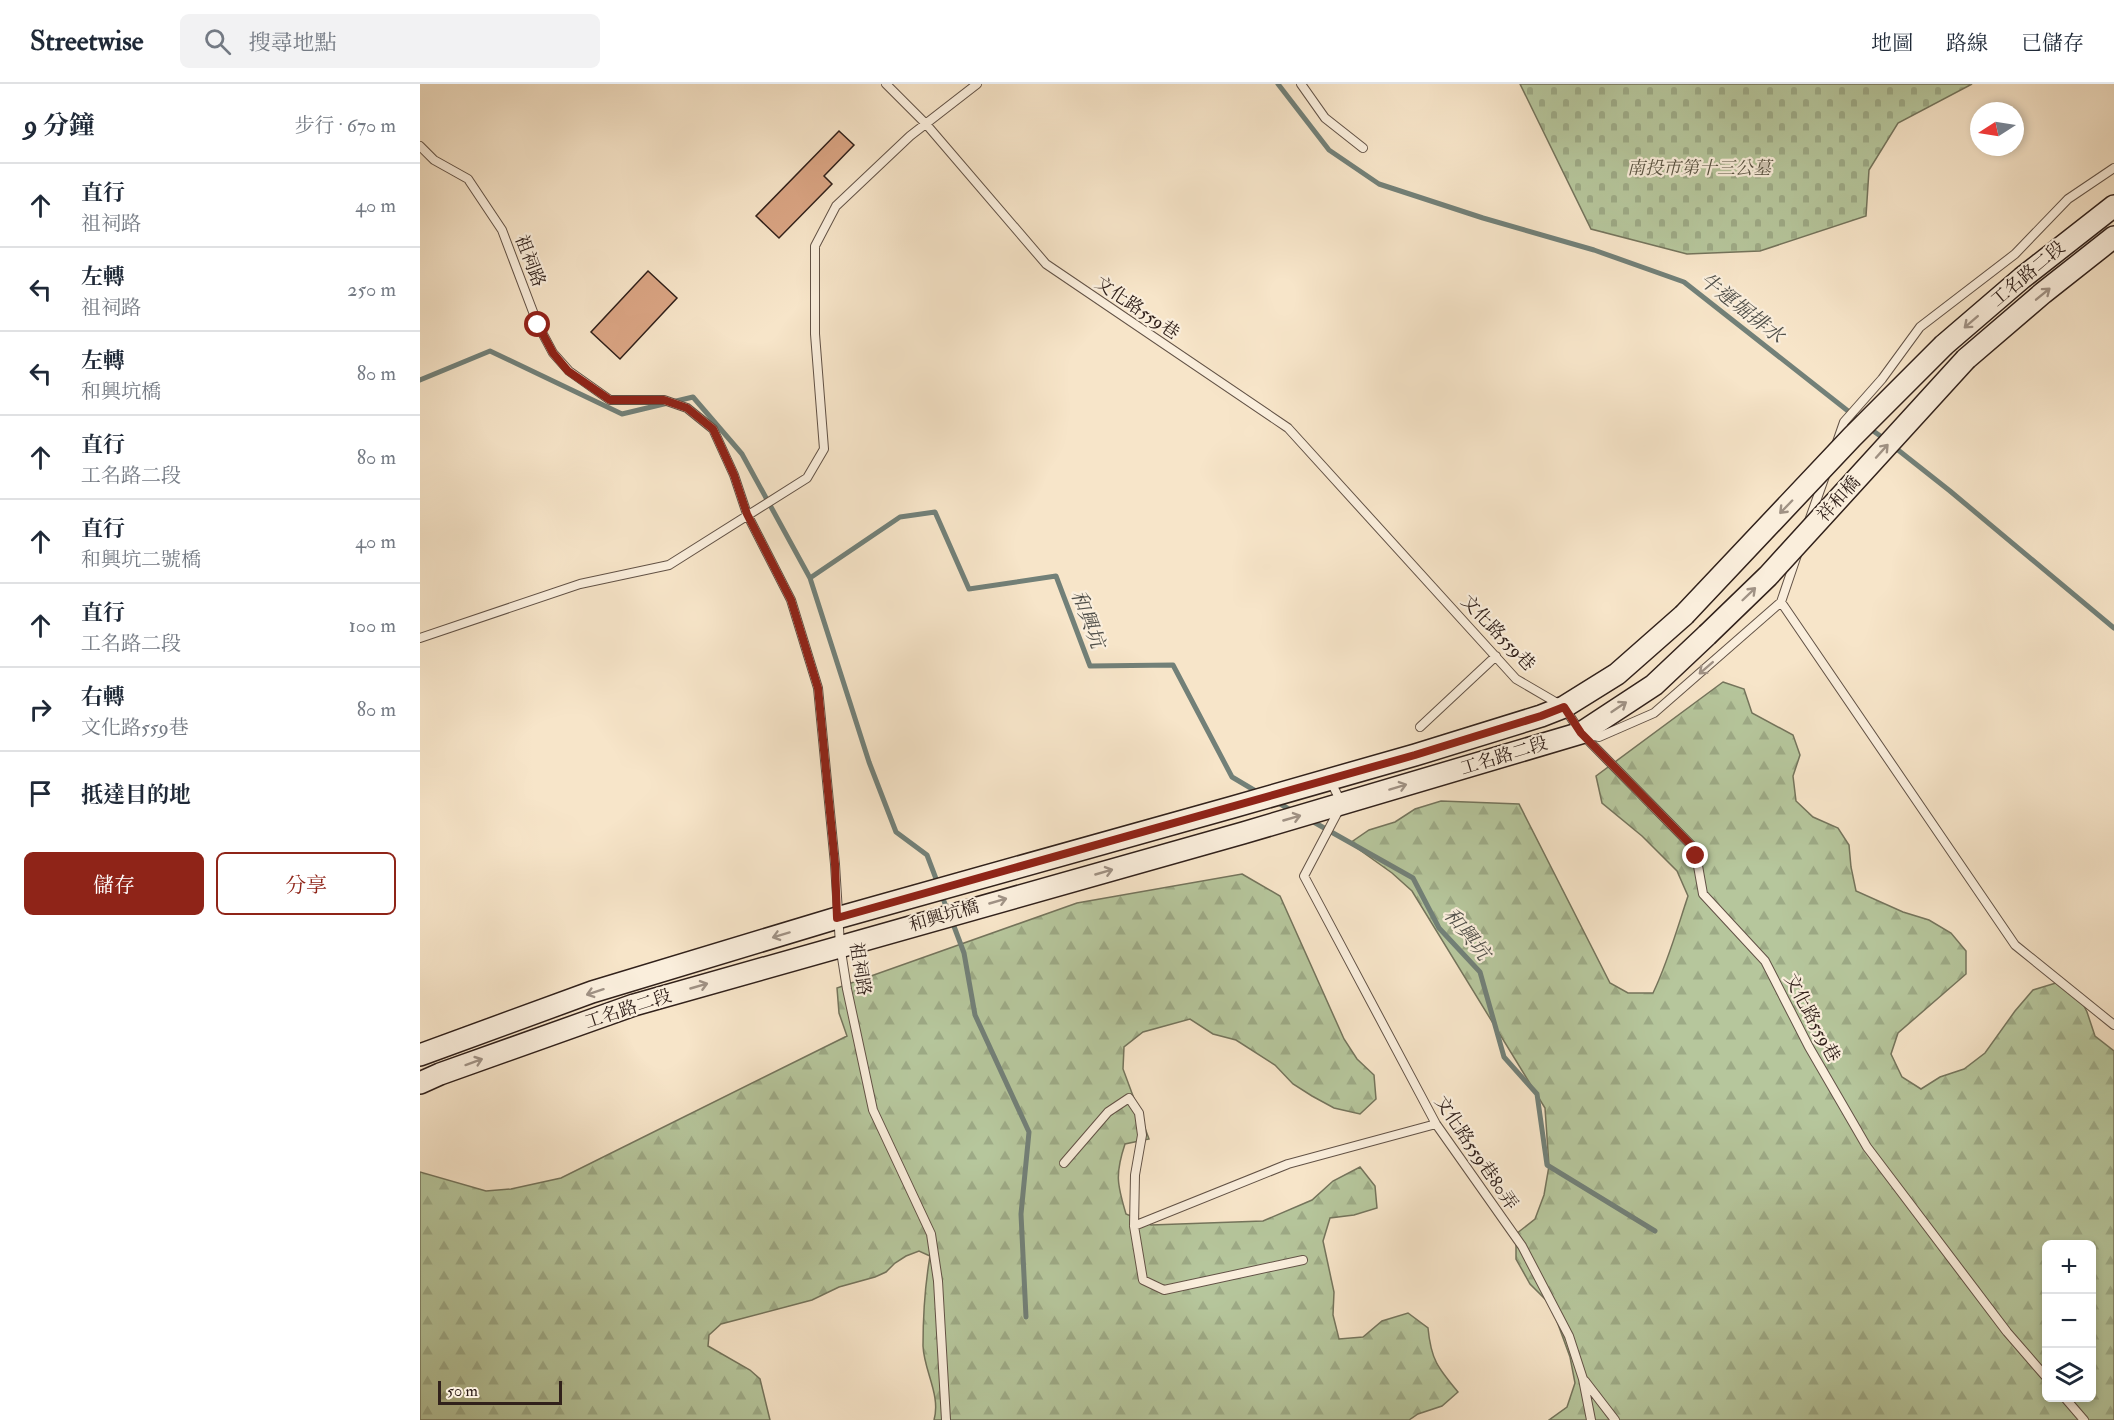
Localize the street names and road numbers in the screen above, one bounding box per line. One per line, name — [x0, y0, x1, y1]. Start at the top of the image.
street label: 祖祠路 — [510, 232, 550, 290]
street label: 工名路二段 — [1986, 236, 2070, 312]
street label: 文化路559巷 — [1090, 271, 1184, 345]
street label: 祥和橋 — [1812, 471, 1866, 527]
street label: 文化路559巷 — [1456, 590, 1540, 676]
street label: 工名路二段 — [1458, 732, 1550, 780]
street label: 和興坑橋 — [906, 895, 982, 937]
street label: 祖祠路 — [844, 941, 876, 997]
street label: 文化路559巷 — [1779, 970, 1845, 1066]
street label: 工名路二段 — [582, 984, 674, 1034]
street label: 文化路559巷80弄 — [1429, 1092, 1523, 1214]

